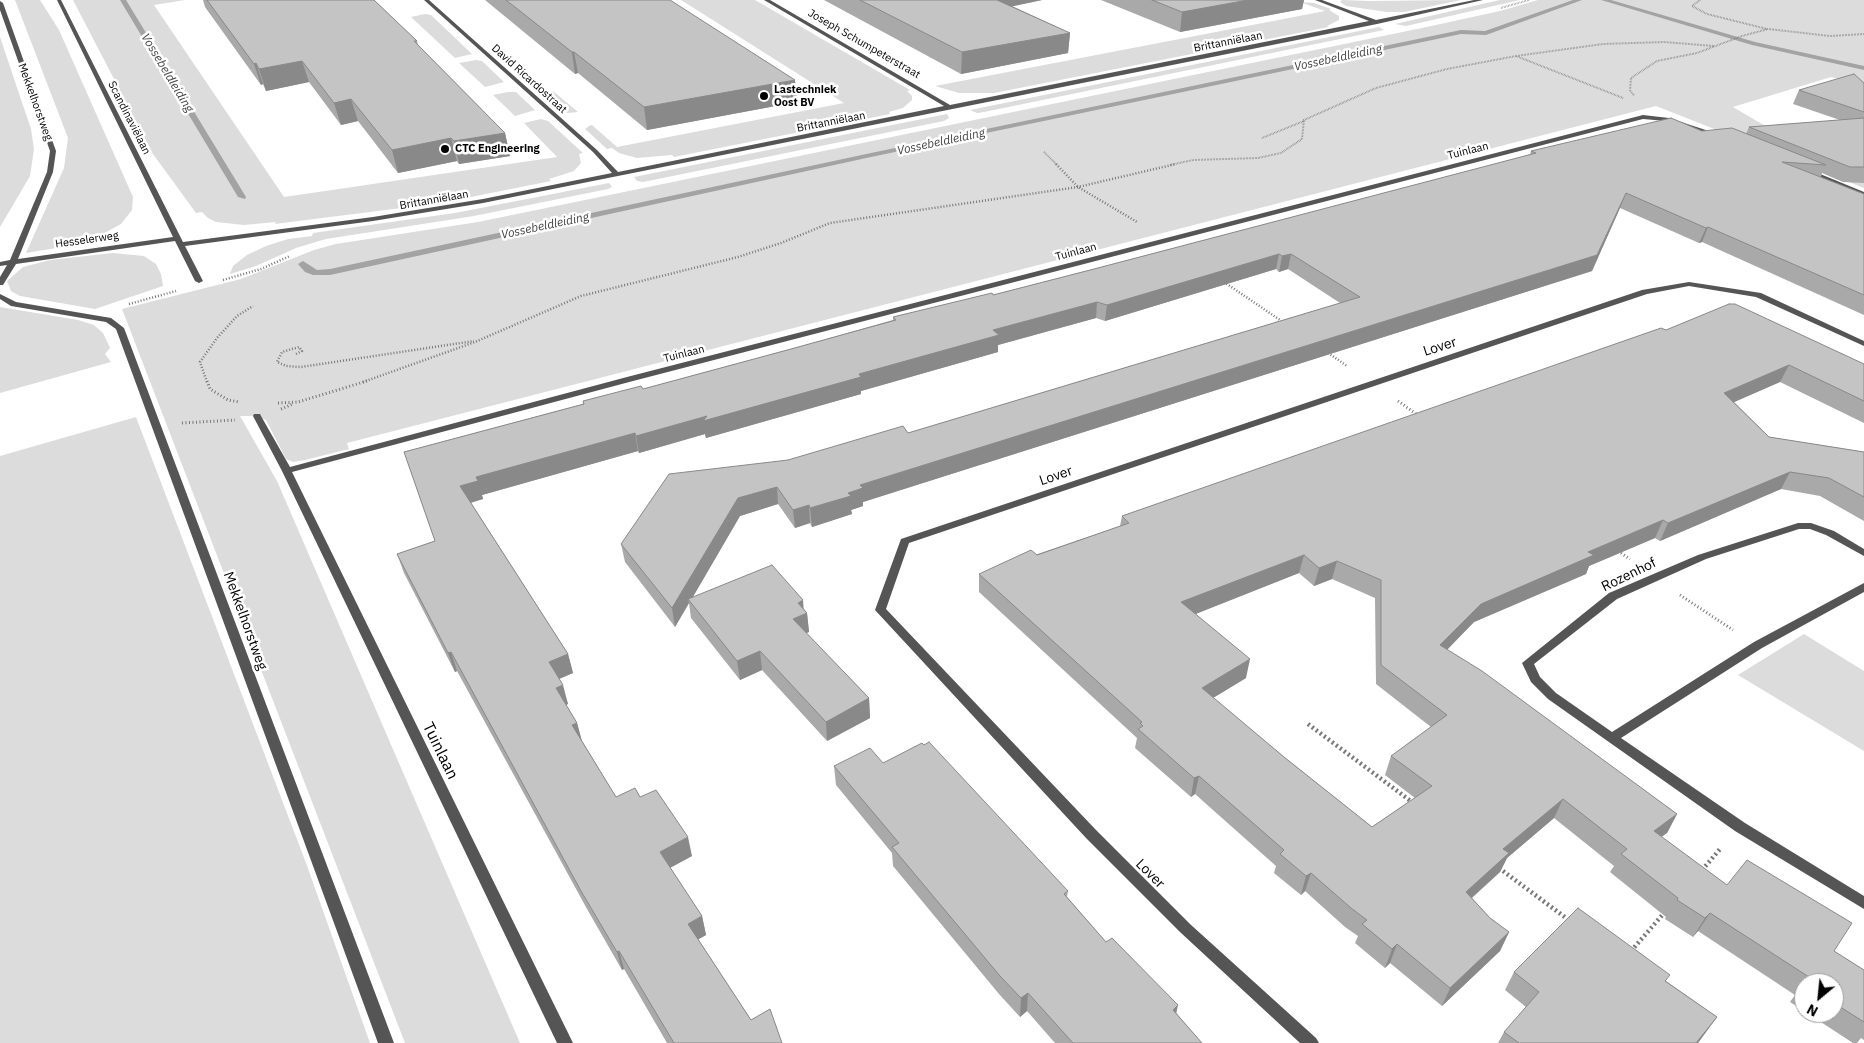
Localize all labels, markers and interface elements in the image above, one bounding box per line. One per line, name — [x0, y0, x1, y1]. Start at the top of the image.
street label: Joseph Schumpeterstraat — [806, 6, 922, 82]
street label: Brittanniëlaan — [1193, 29, 1263, 55]
water label: Vossebeldleiding — [138, 31, 196, 115]
street label: David Ricardostraat — [489, 42, 569, 116]
water label: Vossebeldleiding — [1293, 42, 1383, 74]
street label: Mekkelhorstweg — [15, 62, 55, 142]
street label: Scandinaviëlaan — [105, 79, 153, 157]
place label: Lastechniek Oost BV — [774, 83, 836, 109]
marker: Lastechniek Oost BV — [758, 90, 770, 102]
street label: Brittanniëlaan — [796, 109, 866, 135]
water label: Vossebeldleiding — [896, 126, 986, 158]
street label: Tuinlaan — [1446, 140, 1490, 162]
place label: CTC Engineering — [455, 142, 540, 156]
marker: CTC Engineering — [439, 143, 451, 155]
street label: Brittanniëlaan — [399, 187, 469, 213]
water label: Vossebeldleiding — [500, 210, 590, 242]
street label: Hesselerweg — [54, 229, 120, 251]
street label: Tuinlaan — [1054, 240, 1098, 264]
street label: Lover — [1421, 334, 1459, 360]
street label: Tuinlaan — [662, 343, 706, 365]
street label: Lover — [1037, 462, 1075, 490]
street label: Rozenhof — [1599, 555, 1659, 595]
street label: Mekkelhorstweg — [219, 570, 271, 672]
street label: Tuinlaan — [418, 719, 462, 783]
street label: Lover — [1132, 856, 1168, 892]
north arrow — [1794, 973, 1844, 1023]
text: N — [1804, 1000, 1821, 1021]

